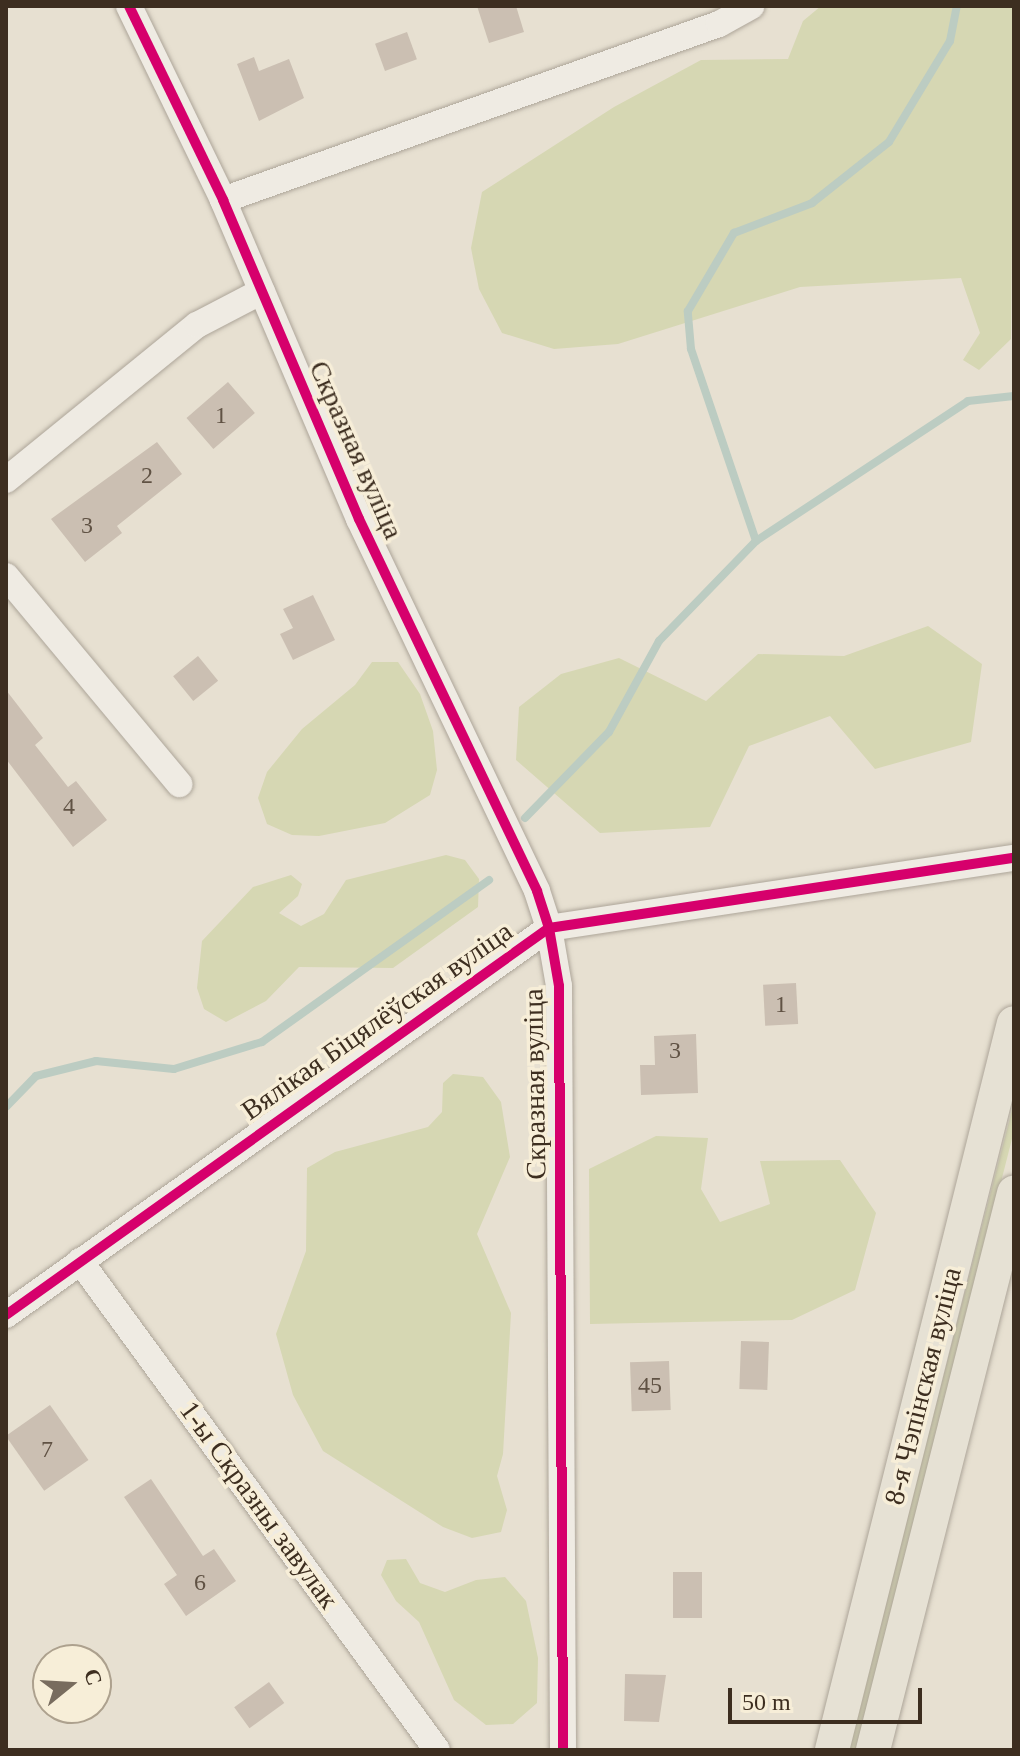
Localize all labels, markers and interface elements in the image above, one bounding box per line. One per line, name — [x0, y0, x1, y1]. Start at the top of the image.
street label: Скразная вуліца — [302, 356, 410, 544]
house number: 1 — [215, 402, 227, 430]
house number: 2 — [141, 462, 153, 490]
house number: 3 — [81, 512, 93, 540]
house number: 4 — [63, 793, 75, 821]
street label: Вялікая Біцялёўская вуліца — [235, 915, 519, 1127]
street label: Скразная вуліца — [517, 988, 553, 1180]
house number: 1 — [775, 991, 787, 1019]
house number: 3 — [669, 1037, 681, 1065]
street label: 8-я Чэпінская вуліца — [877, 1264, 969, 1508]
house number: 45 — [638, 1372, 662, 1400]
street label: 1-ы Скразны завулак — [172, 1395, 346, 1615]
house number: 7 — [41, 1436, 53, 1464]
house number: 6 — [194, 1569, 206, 1597]
north arrow — [32, 1644, 112, 1724]
text: С — [79, 1666, 108, 1688]
scale bar — [732, 1672, 926, 1722]
text: 50 m — [742, 1689, 791, 1715]

